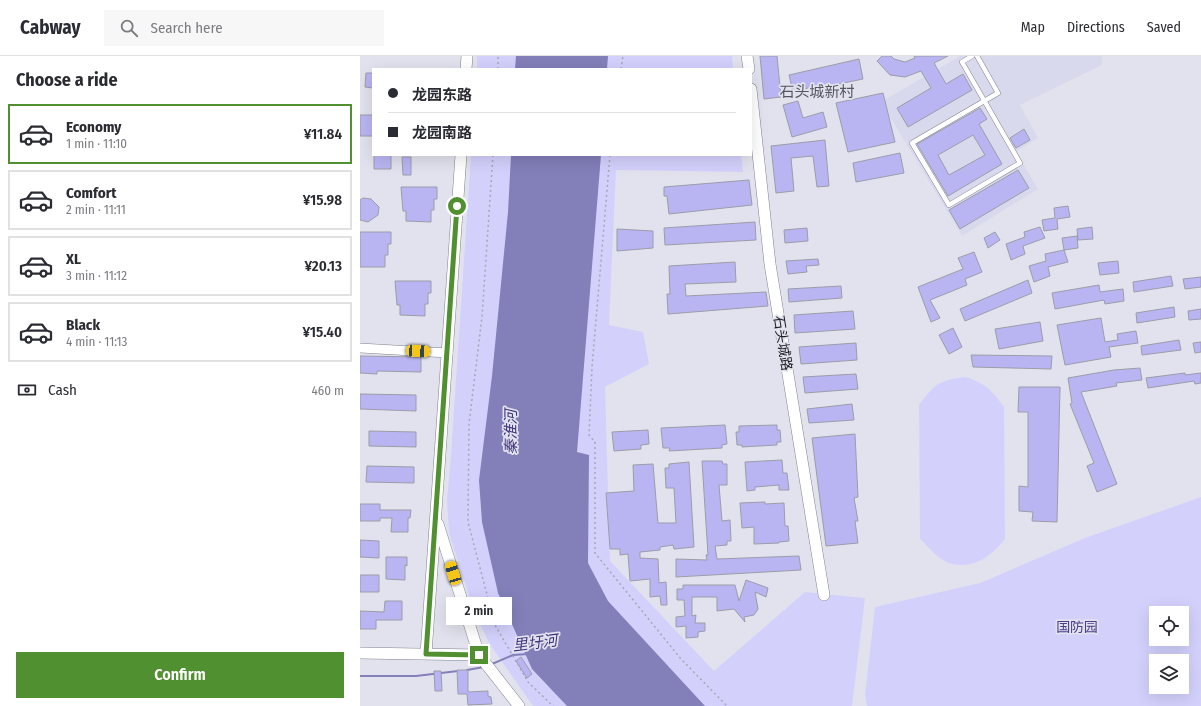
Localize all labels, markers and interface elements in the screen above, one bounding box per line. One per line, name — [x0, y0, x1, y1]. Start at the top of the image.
search box — [104, 10, 384, 46]
text: Cabway — [20, 16, 80, 39]
icon: search — [118, 17, 140, 39]
text: Search here — [150, 19, 223, 37]
text: Map — [1021, 19, 1045, 36]
text: Directions — [1067, 19, 1125, 36]
text: Saved — [1147, 19, 1181, 36]
text: Choose a ride — [16, 69, 118, 91]
district label: 石头城新村 — [779, 83, 855, 101]
text: 龙园东路 — [412, 86, 472, 104]
icon: car — [18, 116, 54, 152]
text: Economy — [66, 118, 121, 136]
text: 龙园南路 — [412, 124, 472, 142]
text: ¥11.84 — [304, 125, 342, 143]
text: 1 min · 11:10 — [66, 136, 127, 151]
icon: car — [18, 182, 54, 218]
text: Comfort — [66, 184, 117, 202]
text: ¥15.98 — [303, 191, 342, 209]
route start — [448, 197, 466, 215]
text: 2 min · 11:11 — [66, 202, 126, 217]
icon: car — [18, 248, 54, 284]
text: XL — [66, 250, 81, 268]
text: ¥20.13 — [304, 257, 342, 275]
text: 3 min · 11:12 — [66, 268, 127, 283]
icon: car — [18, 314, 54, 350]
street label: 石头城路 — [770, 314, 795, 372]
text: Black — [66, 316, 100, 334]
text: ¥15.40 — [303, 323, 342, 341]
text: 4 min · 11:13 — [66, 334, 127, 349]
car — [406, 344, 430, 358]
icon: cash — [16, 379, 38, 401]
text: Cash — [48, 381, 77, 399]
text: 460 m — [311, 383, 344, 398]
water label: 秦淮河 — [502, 407, 520, 455]
car — [444, 560, 462, 586]
callout: 2 min — [446, 597, 512, 625]
text: 2 min — [465, 603, 493, 618]
map controls — [1149, 606, 1189, 694]
button: locate — [1149, 606, 1189, 646]
park label: 国防园 — [1056, 619, 1098, 636]
water label: 里圩河 — [512, 631, 561, 655]
route end — [470, 646, 488, 664]
button: Confirm — [16, 652, 344, 698]
button: layers — [1149, 654, 1189, 694]

